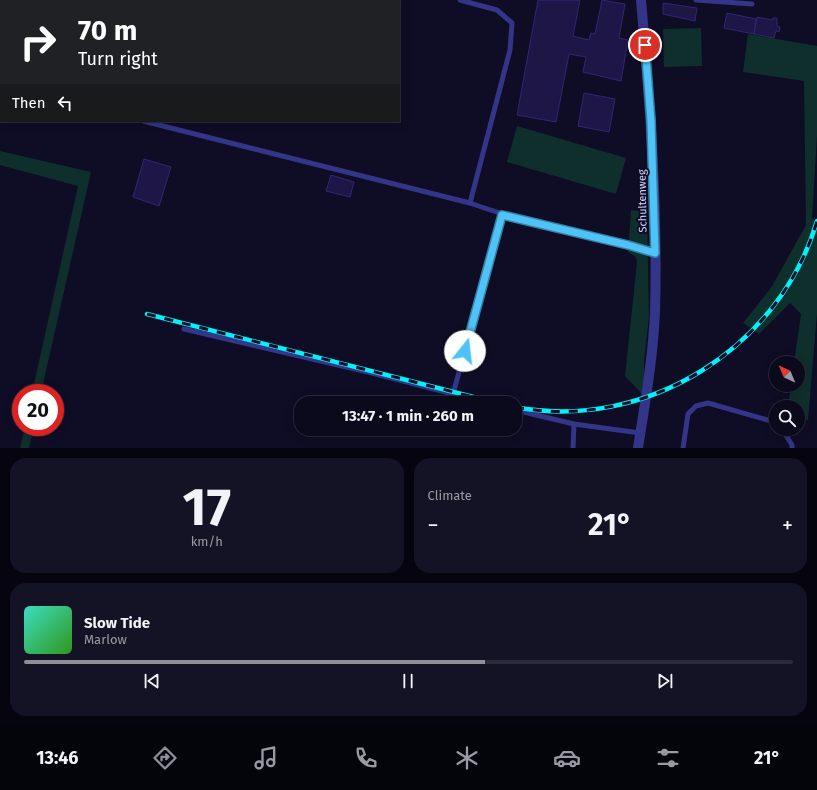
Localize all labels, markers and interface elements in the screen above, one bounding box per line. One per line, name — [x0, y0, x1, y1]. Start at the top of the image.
text: 70 m — [78, 14, 137, 47]
icon: right — [12, 16, 64, 68]
pin — [628, 28, 662, 62]
icon: arrive — [634, 34, 656, 56]
text: Turn right — [78, 48, 158, 70]
icon: left — [54, 92, 76, 114]
text: Then — [12, 94, 46, 112]
street label: Schultenweg — [635, 169, 650, 233]
position arrow — [444, 330, 486, 372]
north arrow — [769, 356, 805, 392]
map controls — [769, 356, 805, 436]
speed limit sign: 20 — [12, 384, 64, 436]
button: search — [769, 400, 805, 436]
text: 13:47 · 1 min · 260 m — [342, 407, 474, 425]
text: 17 — [183, 476, 231, 539]
text: Climate — [428, 488, 472, 503]
text: 21° — [588, 507, 632, 543]
text: − — [428, 512, 439, 539]
text: + — [782, 512, 793, 539]
text: km/h — [191, 534, 223, 549]
text: Slow Tide — [84, 614, 150, 632]
text: Marlow — [84, 632, 127, 647]
icon: previous — [141, 670, 163, 692]
icon: pause — [397, 670, 419, 692]
icon: next — [654, 670, 676, 692]
icon: directions — [151, 744, 179, 772]
icon: music — [252, 744, 280, 772]
icon: phone — [352, 744, 380, 772]
icon: climate — [453, 744, 481, 772]
icon: car — [553, 744, 581, 772]
icon: filters — [654, 744, 682, 772]
text: 13:46 — [36, 747, 79, 769]
text: 21° — [754, 747, 781, 769]

